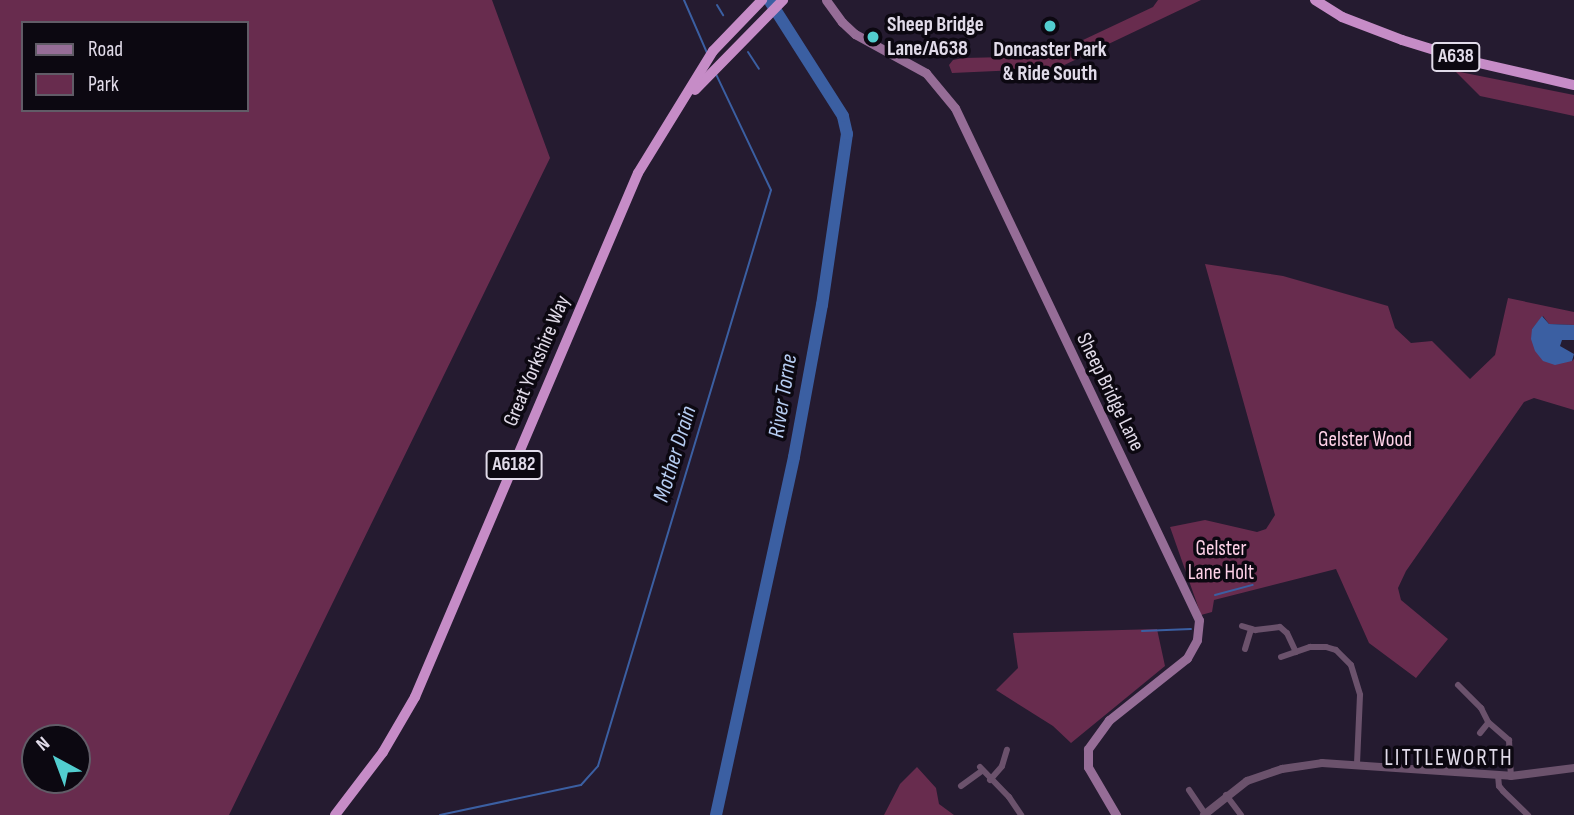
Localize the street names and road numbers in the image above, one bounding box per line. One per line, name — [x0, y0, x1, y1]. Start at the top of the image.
road number: A638 — [1430, 41, 1482, 72]
street label: Great Yorkshire Way — [498, 292, 576, 430]
street label: Sheep Bridge Lane — [1071, 329, 1149, 455]
road number: A6182 — [484, 450, 544, 480]

